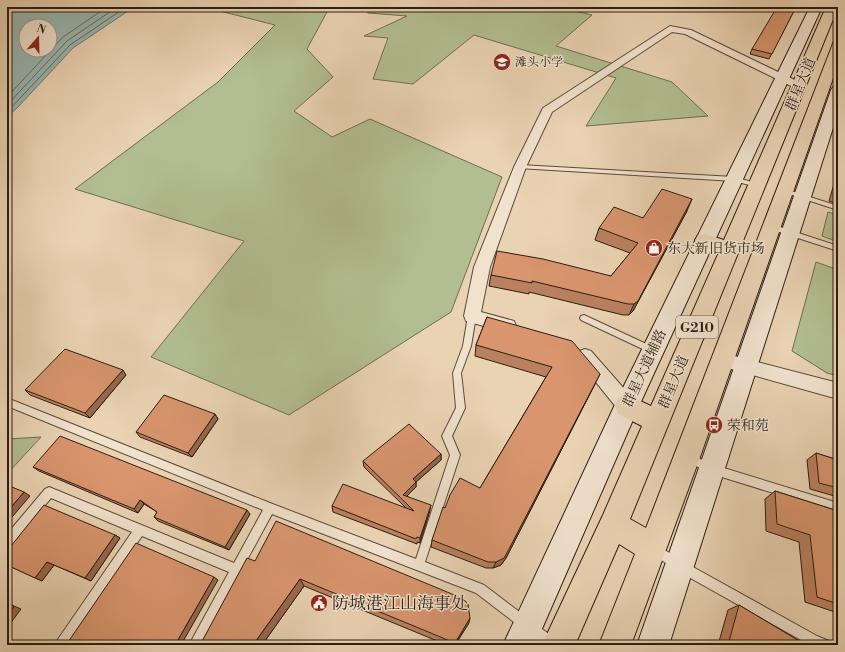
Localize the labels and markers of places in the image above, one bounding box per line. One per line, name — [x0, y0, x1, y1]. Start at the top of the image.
school or university icon: 滩头小学 — [492, 52, 512, 72]
place label: 滩头小学 — [515, 55, 563, 70]
shop icon: 东大新旧货市场 — [644, 238, 664, 258]
place label: 东大新旧货市场 — [667, 240, 765, 258]
bus stop icon: 荣和苑 — [704, 415, 724, 435]
place label: 荣和苑 — [727, 417, 769, 435]
public building icon: 防城港江山海事处 — [309, 593, 329, 613]
place label: 防城港江山海事处 — [332, 593, 468, 615]

